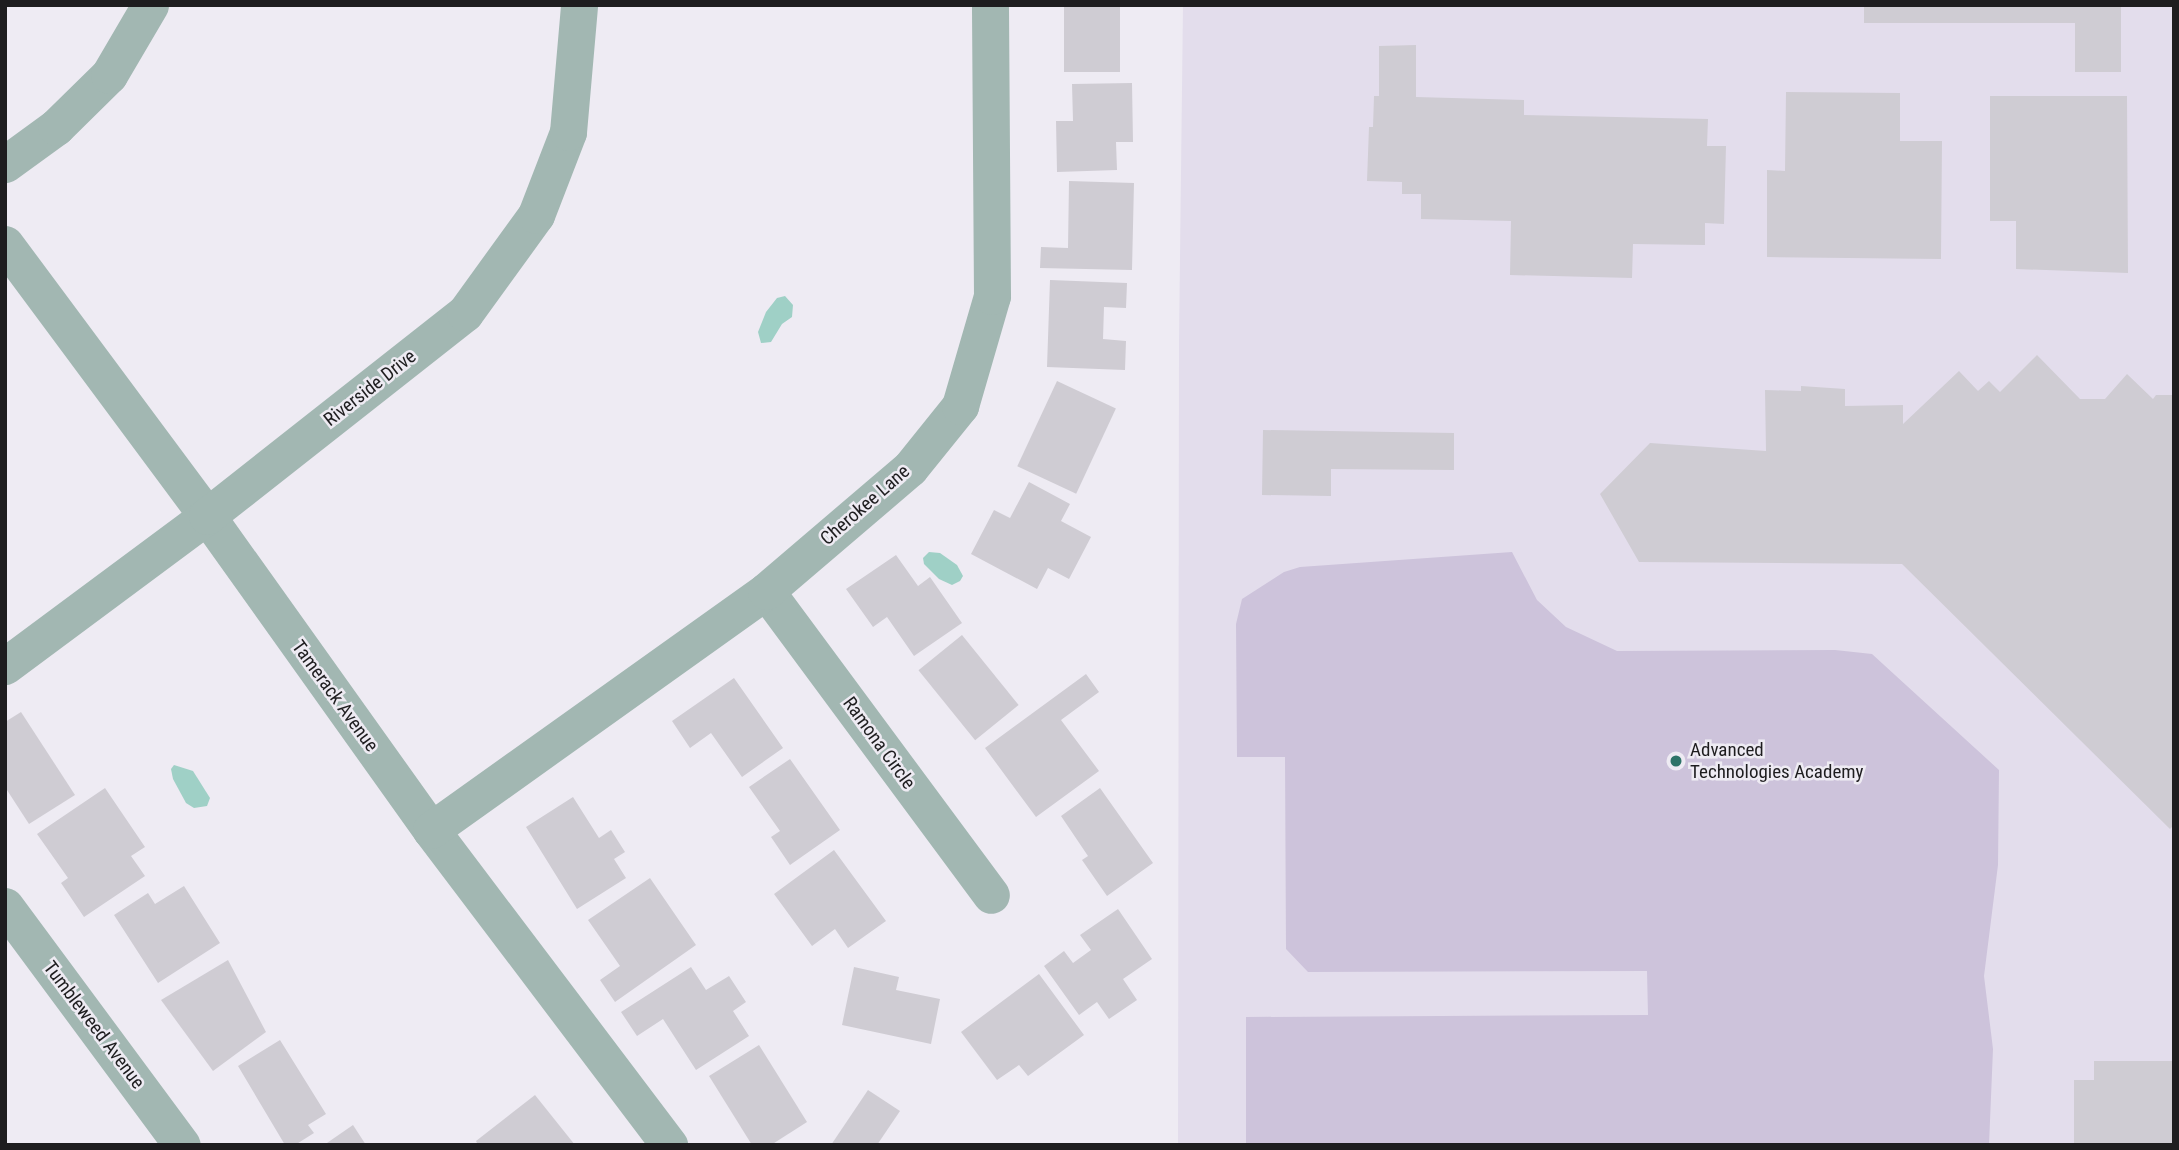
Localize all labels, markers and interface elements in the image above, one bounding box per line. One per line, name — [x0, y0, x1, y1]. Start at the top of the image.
street label: Riverside Drive — [319, 345, 421, 431]
street label: Cherokee Lane — [816, 460, 914, 550]
street label: Tamerack Avenue — [287, 636, 383, 756]
street label: Ramona Circle — [838, 692, 920, 794]
place label: Advanced Technologies Academy — [1690, 739, 1864, 783]
marker: Advanced Technologies Academy — [1668, 753, 1684, 769]
street label: Tumbleweed Avenue — [39, 957, 149, 1093]

